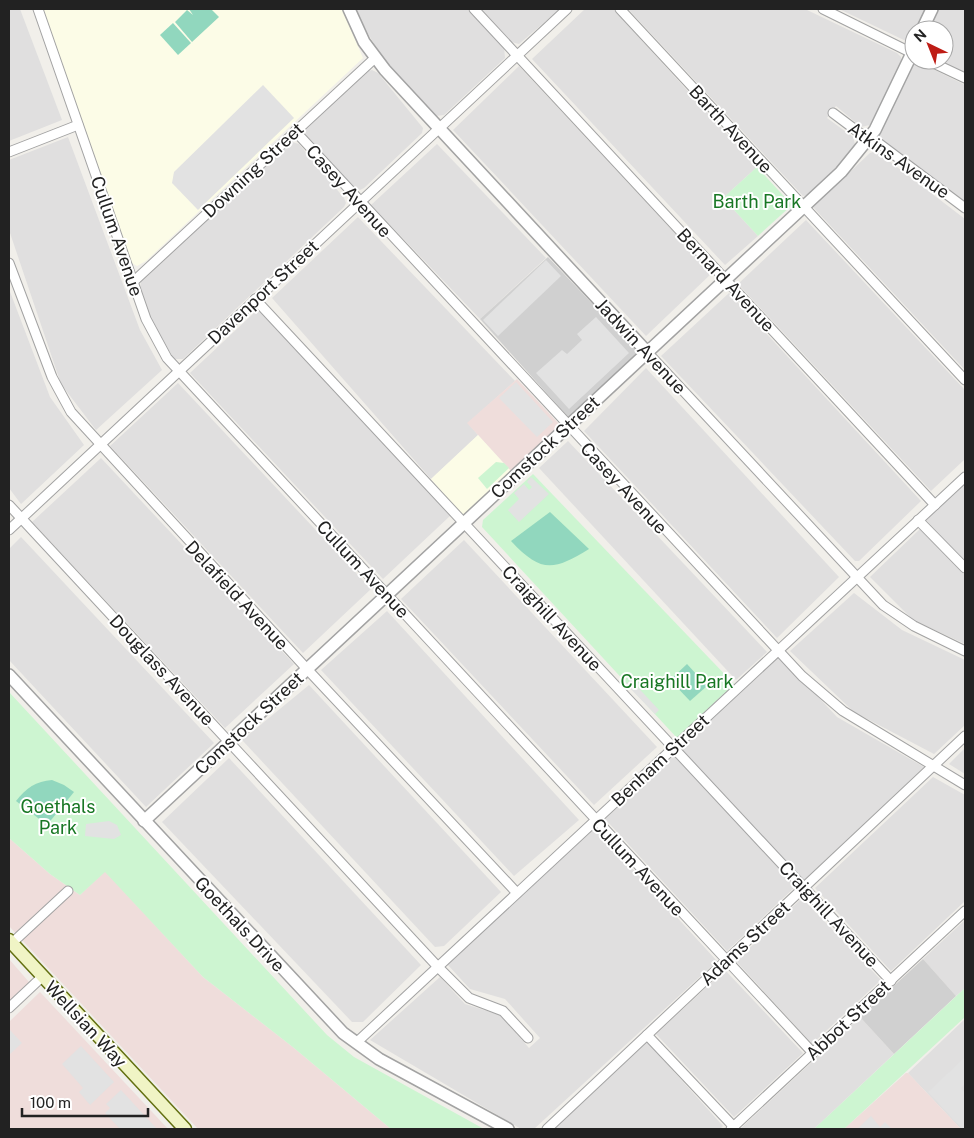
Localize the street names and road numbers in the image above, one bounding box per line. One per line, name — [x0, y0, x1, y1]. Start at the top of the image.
street label: Barth Avenue — [685, 81, 777, 177]
street label: Atkins Avenue — [844, 117, 954, 203]
street label: Downing Street — [198, 118, 308, 222]
street label: Casey Avenue — [302, 140, 396, 242]
street label: Cullum Avenue — [87, 173, 147, 299]
street label: Bernard Avenue — [673, 224, 779, 336]
street label: Davenport Street — [203, 235, 323, 349]
street label: Jadwin Avenue — [591, 294, 691, 398]
street label: Comstock Street — [486, 391, 604, 503]
street label: Casey Avenue — [576, 438, 672, 538]
street label: Cullum Avenue — [312, 516, 414, 622]
street label: Delafield Avenue — [181, 536, 293, 654]
street label: Craighill Avenue — [498, 561, 606, 675]
street label: Douglass Avenue — [105, 610, 219, 730]
street label: Comstock Street — [190, 667, 308, 779]
street label: Benham Street — [607, 710, 713, 810]
street label: Cullum Avenue — [587, 814, 689, 920]
street label: Craighill Avenue — [775, 857, 883, 971]
street label: Goethals Drive — [191, 872, 289, 976]
street label: Adams Street — [696, 896, 794, 990]
street label: Abbot Street — [801, 975, 895, 1065]
street label: Wellsian Way — [41, 976, 132, 1072]

